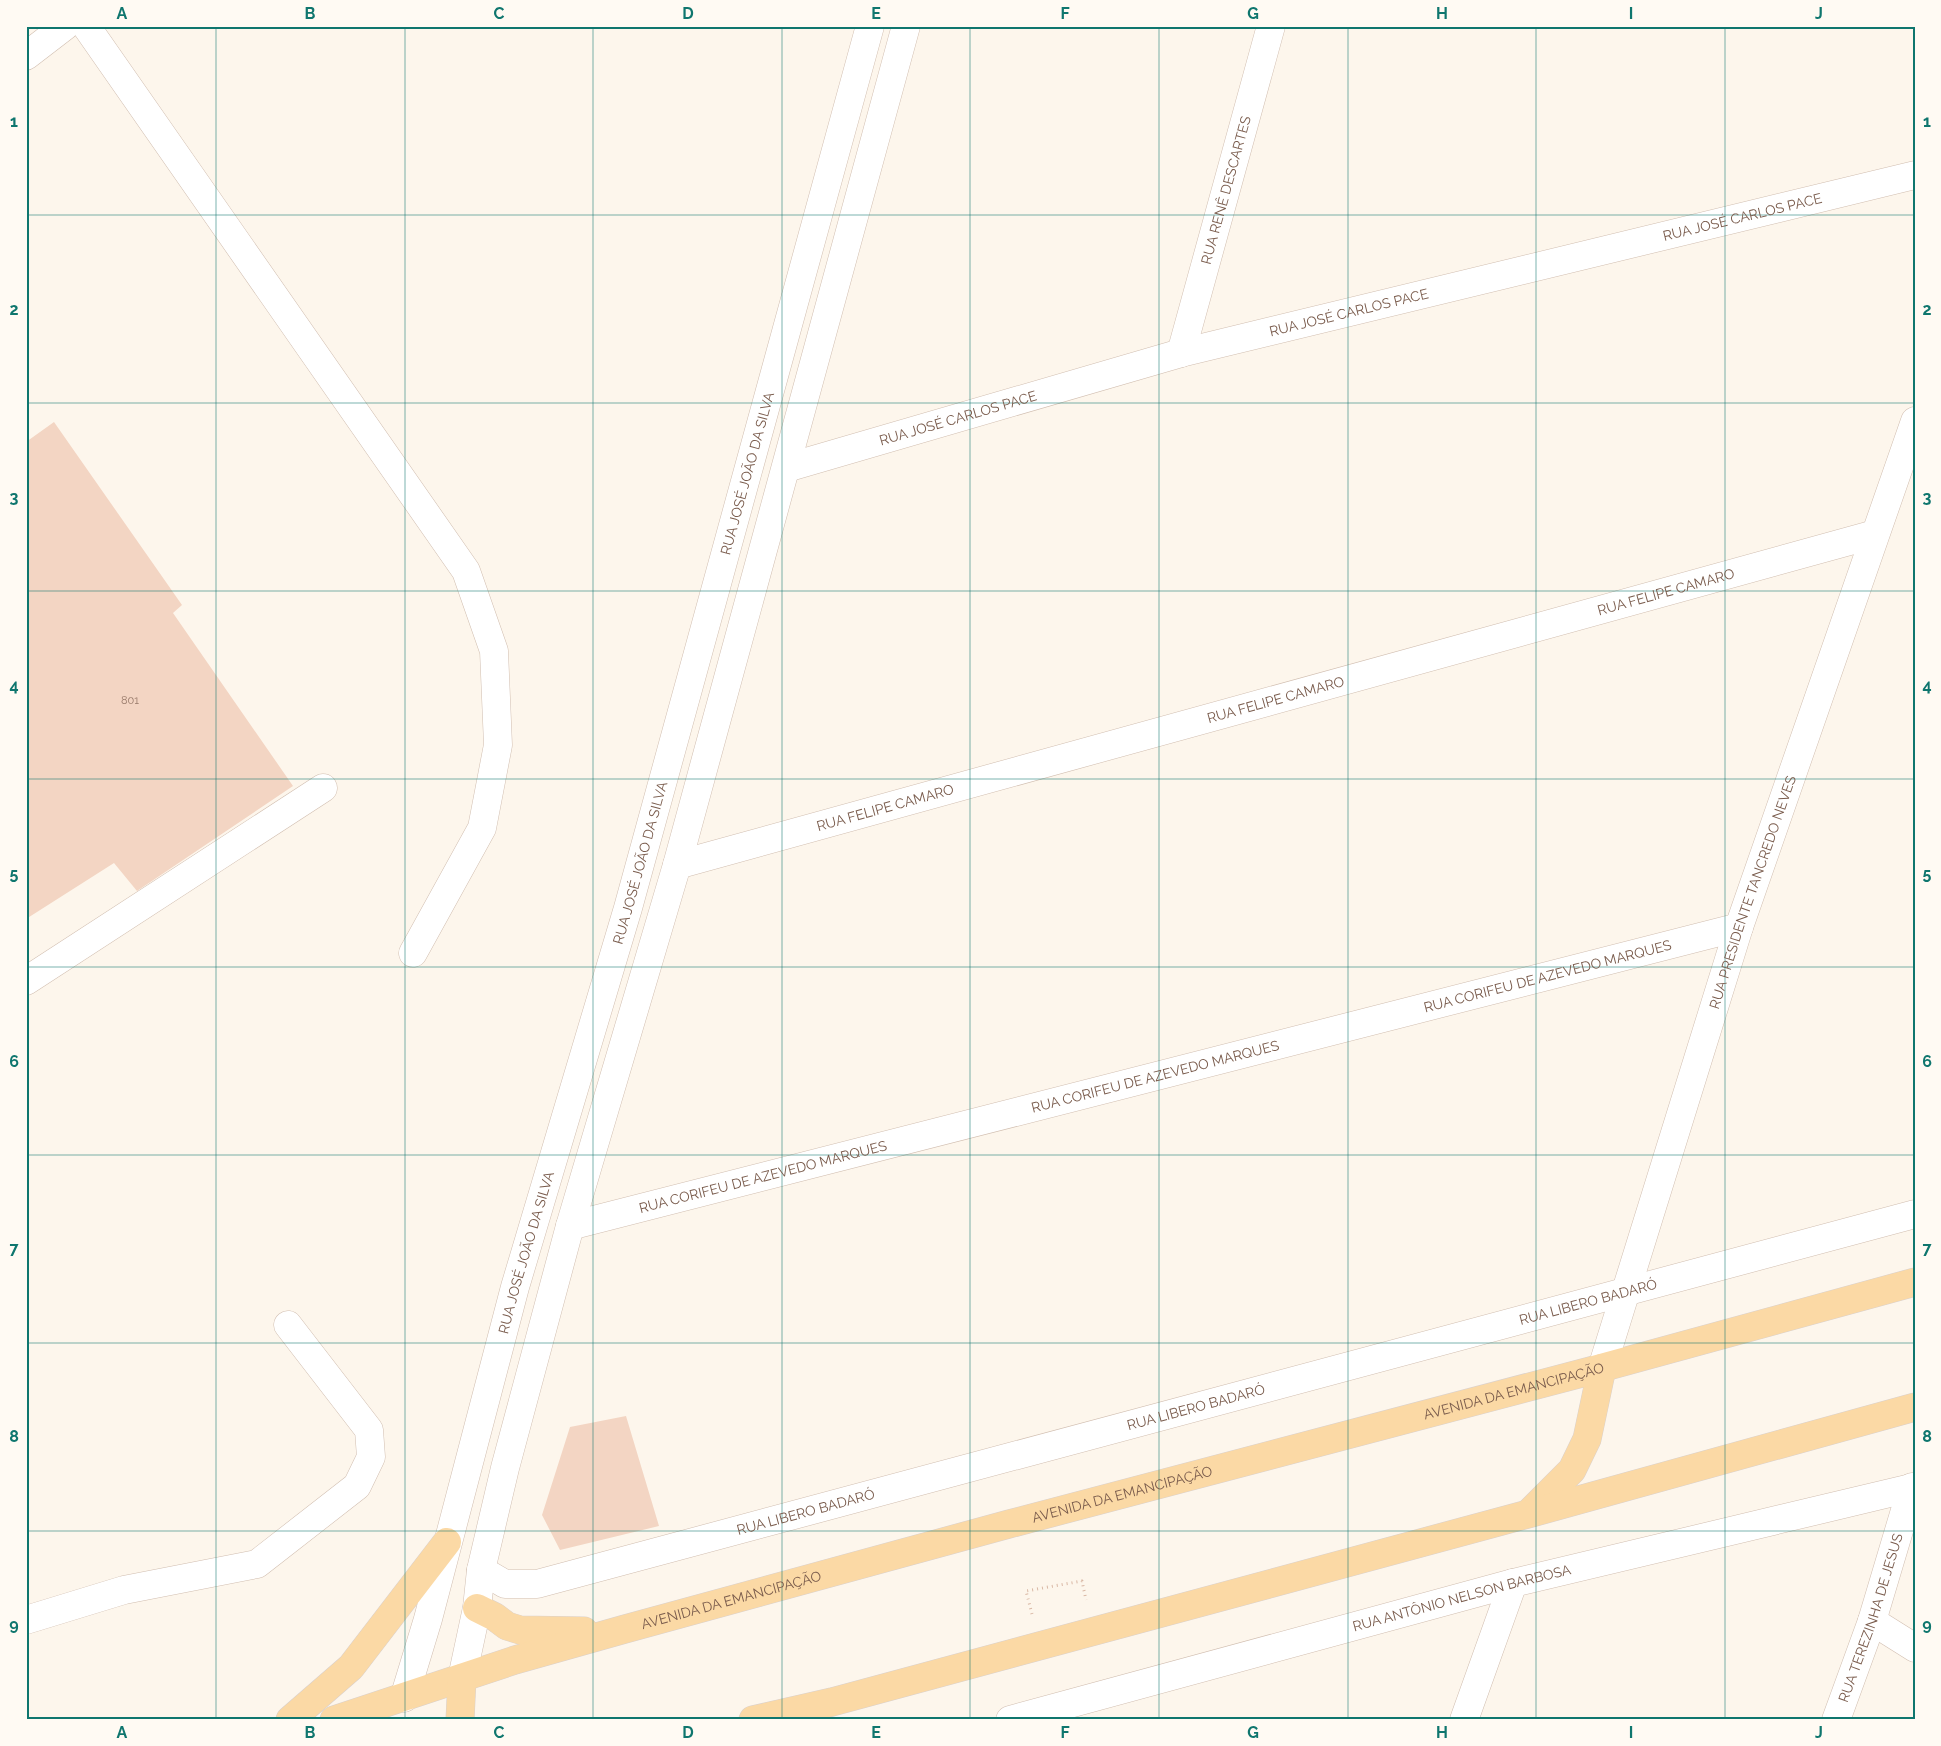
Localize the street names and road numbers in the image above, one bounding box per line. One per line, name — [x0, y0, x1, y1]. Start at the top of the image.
street label: RUA RENÊ DESCARTES — [1198, 114, 1254, 266]
street label: RUA JOSÉ CARLOS PACE — [1661, 190, 1823, 244]
street label: RUA JOSÉ CARLOS PACE — [1268, 285, 1430, 339]
street label: RUA JOSÉ CARLOS PACE — [877, 387, 1038, 448]
street label: RUA JOSÉ JOÃO DA SILVA — [717, 390, 777, 557]
street label: RUA FELIPE CAMARO — [1596, 565, 1736, 618]
street label: RUA FELIPE CAMARO — [1205, 673, 1346, 726]
street label: RUA PRESIDENTE TANCREDO NEVES — [1706, 773, 1799, 1011]
street label: RUA JOSÉ JOÃO DA SILVA — [610, 779, 670, 946]
street label: RUA FELIPE CAMARO — [815, 781, 956, 834]
street label: RUA CORIFEU DE AZEVEDO MARQUES — [1422, 936, 1674, 1015]
street label: RUA CORIFEU DE AZEVEDO MARQUES — [1030, 1037, 1281, 1116]
street label: RUA CORIFEU DE AZEVEDO MARQUES — [637, 1137, 889, 1216]
street label: RUA JOSÉ JOÃO DA SILVA — [495, 1169, 557, 1335]
street label: RUA LIBERO BADARÓ — [1517, 1275, 1659, 1328]
street label: AVENIDA DA EMANCIPAÇÃO — [1422, 1360, 1606, 1423]
street label: RUA LIBERO BADARÓ — [1125, 1380, 1267, 1433]
street label: AVENIDA DA EMANCIPAÇÃO — [1030, 1463, 1214, 1526]
street label: RUA LIBERO BADARÓ — [735, 1485, 876, 1538]
street label: RUA TEREZINHA DE JESUS — [1835, 1531, 1906, 1704]
street label: RUA ANTÔNIO NELSON BARBOSA — [1351, 1561, 1573, 1634]
street label: AVENIDA DA EMANCIPAÇÃO — [639, 1568, 823, 1632]

